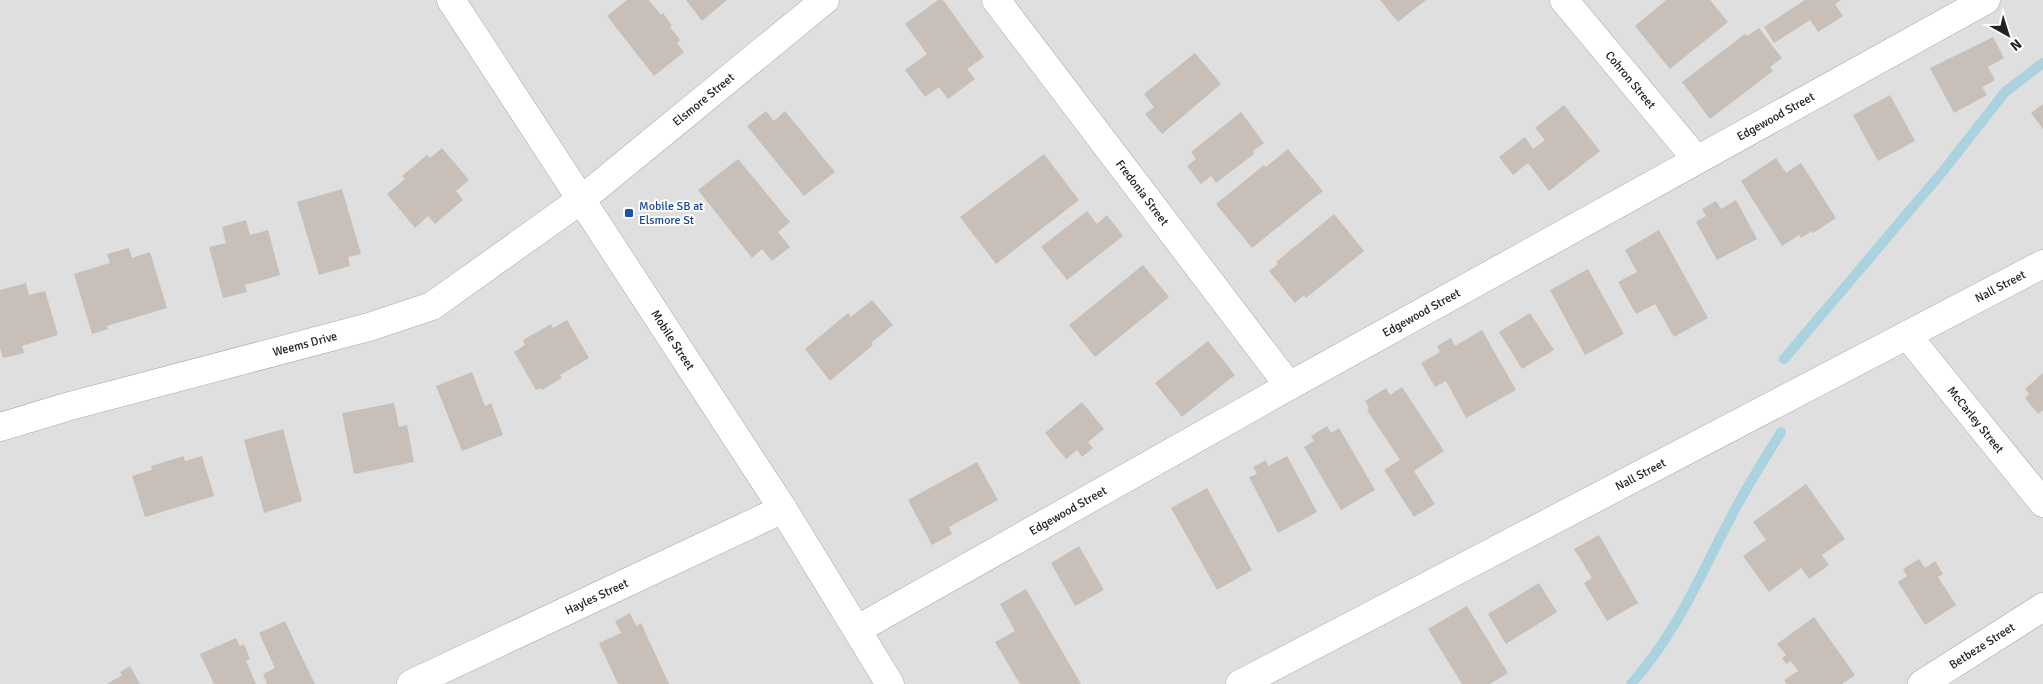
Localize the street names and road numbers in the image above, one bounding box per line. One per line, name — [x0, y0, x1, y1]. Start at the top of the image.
street label: Cohron Street — [1602, 48, 1659, 112]
street label: Elsmore Street — [669, 70, 737, 129]
street label: Edgewood Street — [1734, 89, 1817, 144]
street label: Fredonia Street — [1113, 157, 1172, 229]
street label: Nall Street — [1972, 267, 2028, 306]
street label: Edgewood Street — [1380, 285, 1463, 340]
street label: Mobile Street — [648, 307, 698, 373]
street label: Weems Drive — [271, 328, 339, 360]
street label: McCarley Street — [1944, 383, 2007, 456]
street label: Nall Street — [1613, 455, 1668, 494]
street label: Edgewood Street — [1027, 483, 1109, 538]
street label: Hayles Street — [562, 575, 631, 618]
street label: Betbeze Street — [1946, 619, 2018, 672]

